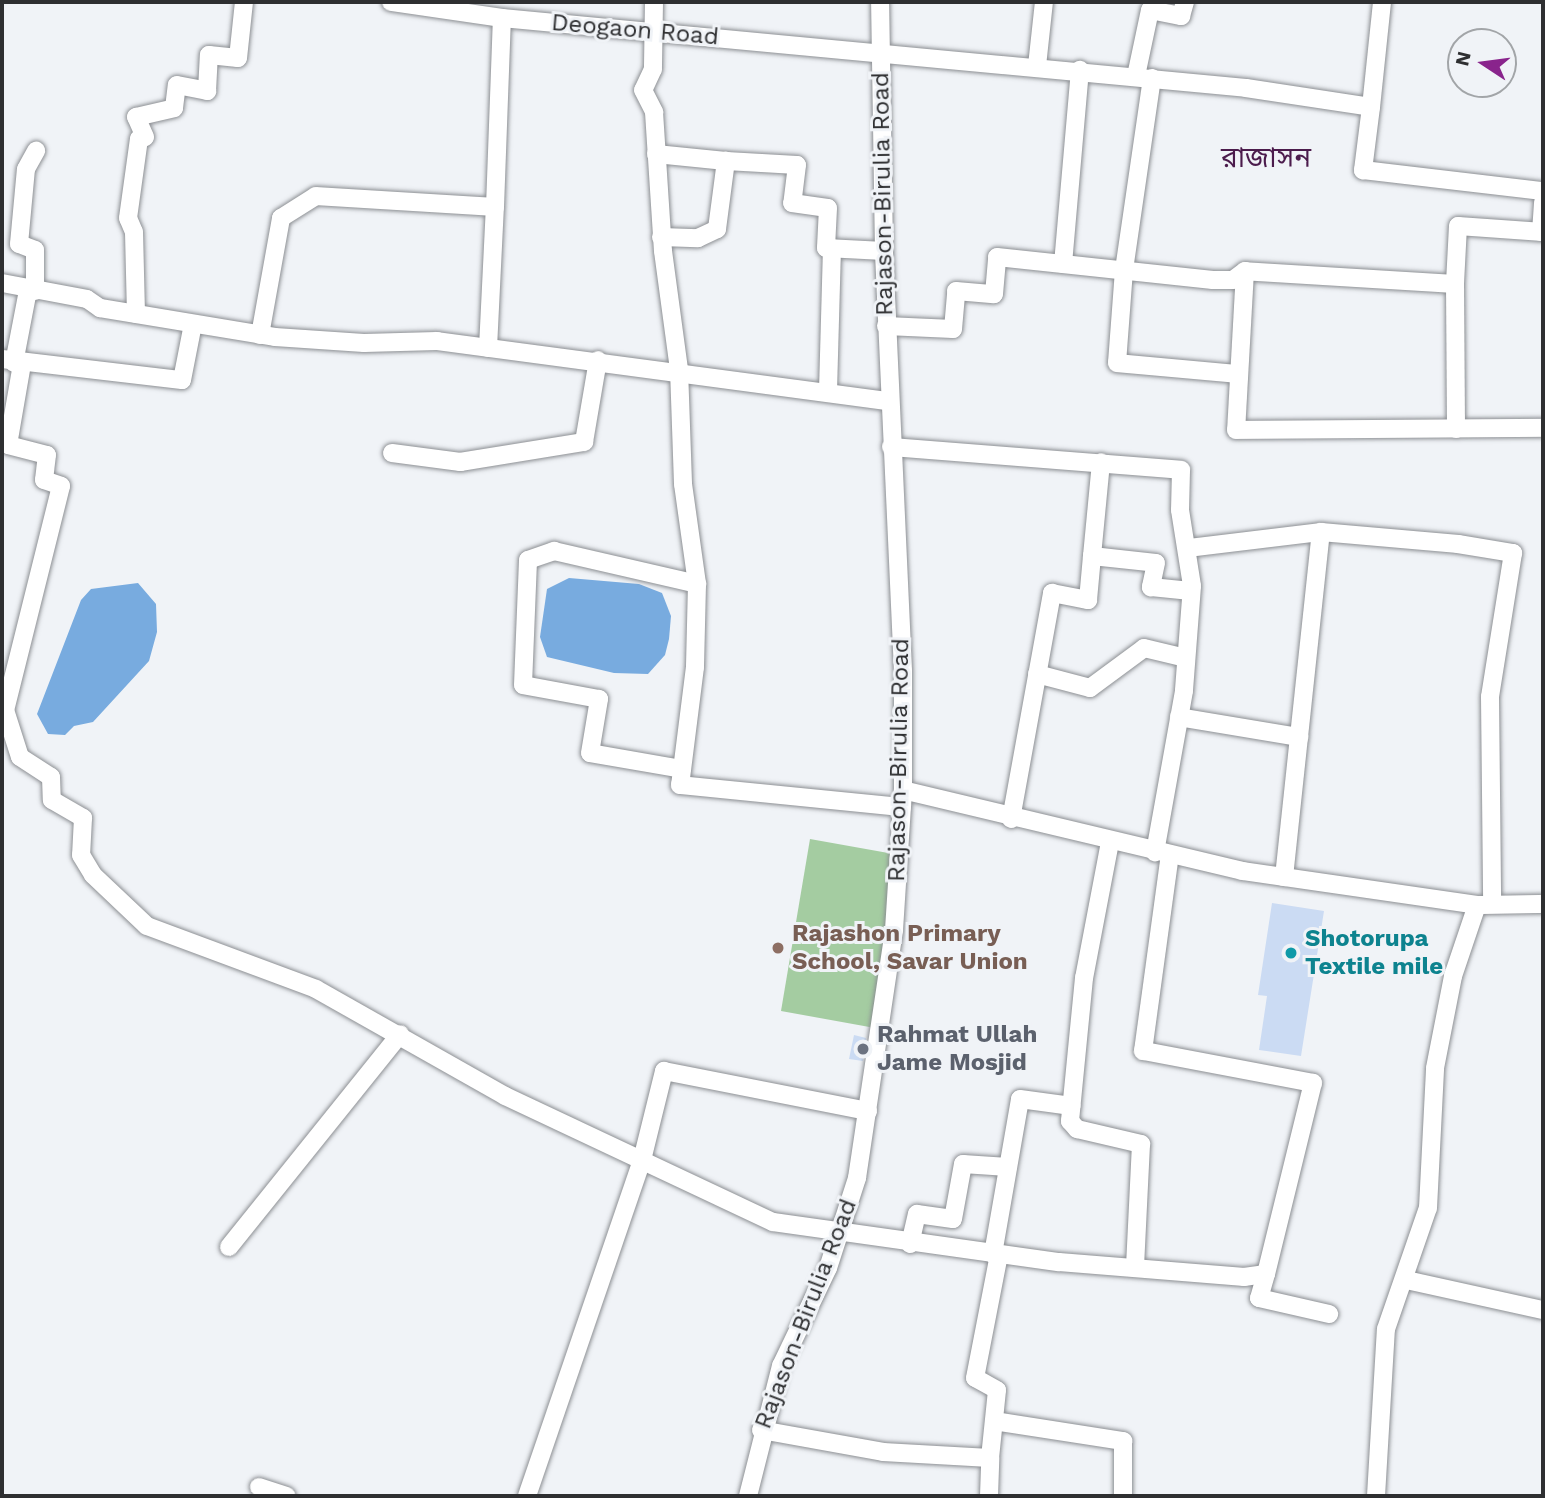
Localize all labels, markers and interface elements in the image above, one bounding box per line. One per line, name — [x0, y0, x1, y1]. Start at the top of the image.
street label: Deogaon Road — [550, 8, 720, 52]
north arrow — [1447, 28, 1517, 98]
text: N — [1450, 49, 1476, 68]
street label: Rajason-Birulia Road — [866, 72, 900, 316]
district label: রাজাসন — [1221, 141, 1311, 175]
street label: Rajason-Birulia Road — [882, 638, 916, 882]
place label: Rajashon Primary School, Savar Union — [792, 920, 1028, 976]
place label: Shotorupa Textile mile — [1305, 925, 1443, 981]
marker: Rajashon Primary School, Savar Union — [770, 940, 786, 956]
marker: Shotorupa Textile mile — [1283, 945, 1299, 961]
place label: Rahmat Ullah Jame Mosjid — [877, 1021, 1037, 1077]
marker: Rahmat Ullah Jame Mosjid — [855, 1041, 871, 1057]
street label: Rajason-Birulia Road — [749, 1195, 863, 1433]

